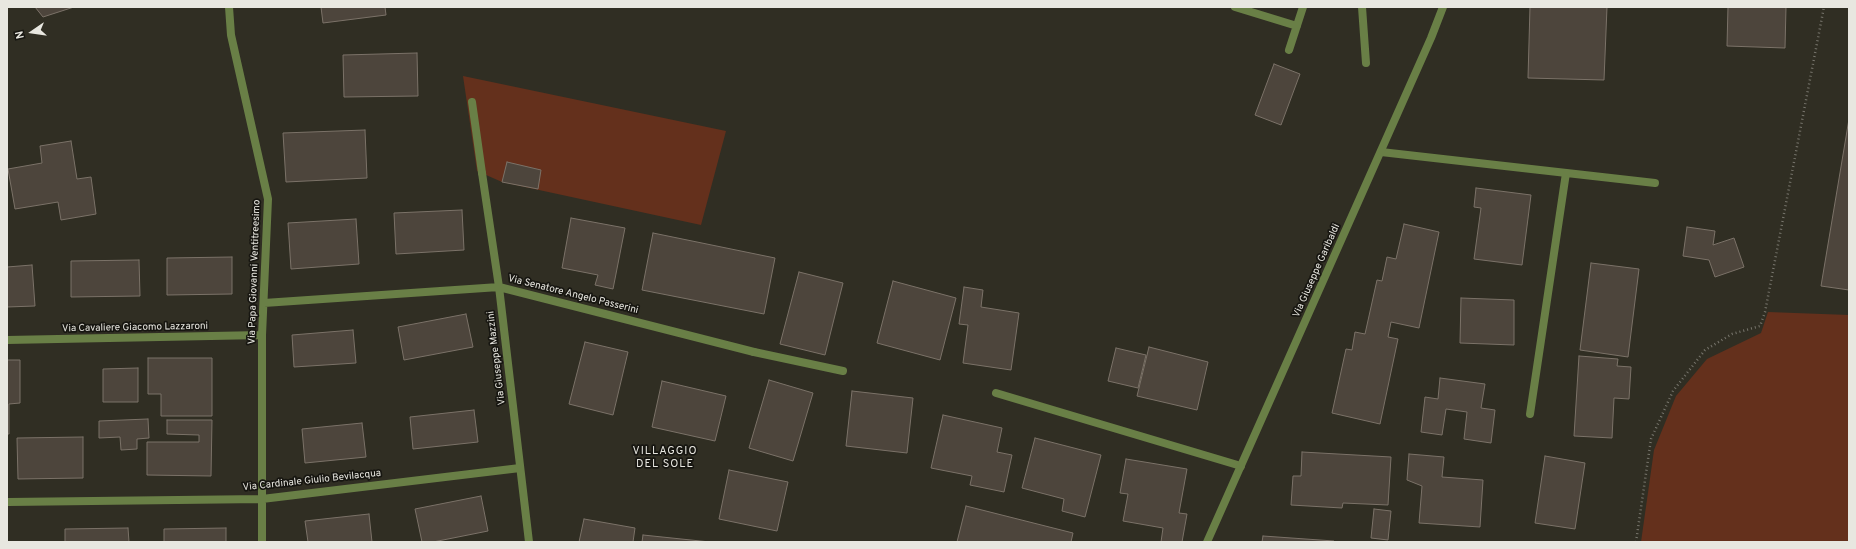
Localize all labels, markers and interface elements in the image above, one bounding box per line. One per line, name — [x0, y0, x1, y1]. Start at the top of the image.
north arrow — [12, 12, 52, 52]
text: N — [13, 29, 28, 40]
street label: Via Papa Giovanni Ventitreesimo — [246, 199, 264, 345]
street label: Via Giuseppe Garibaldi — [1291, 222, 1343, 320]
street label: Via Senatore Angelo Passerini — [506, 273, 640, 317]
street label: Via Giuseppe Mazzini — [485, 310, 509, 406]
street label: Via Cavaliere Giacomo Lazzaroni — [62, 321, 208, 335]
district label: VILLAGGIO DEL SOLE — [633, 445, 697, 471]
street label: Via Cardinale Giulio Bevilacqua — [242, 468, 382, 494]

